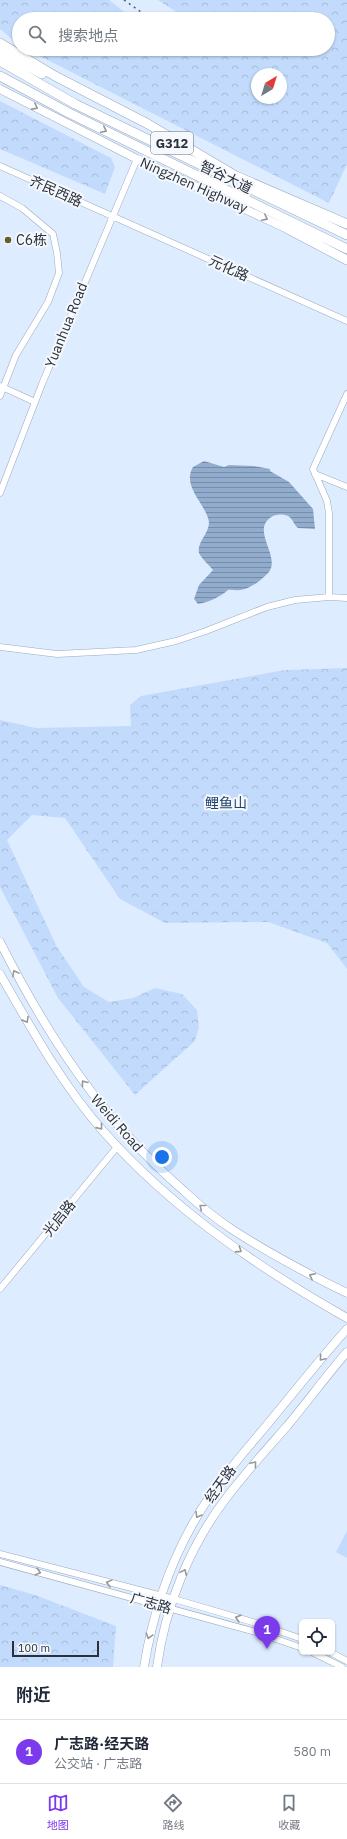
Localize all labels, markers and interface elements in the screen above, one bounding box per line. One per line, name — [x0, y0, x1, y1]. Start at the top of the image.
search box — [12, 12, 335, 56]
icon: search — [26, 23, 48, 45]
text: 搜索地点 — [58, 26, 118, 45]
north arrow — [251, 68, 287, 104]
one-way arrow — [30, 102, 38, 109]
one-way arrow — [100, 126, 107, 133]
road number: G312 — [151, 132, 193, 154]
street label: Ningzhen Highway — [137, 153, 251, 217]
street label: 智谷大道 — [197, 157, 255, 197]
street label: 齐民西路 — [27, 171, 85, 211]
one-way arrow — [261, 213, 268, 221]
place label: C6栋 — [16, 231, 47, 249]
marker: C6栋 — [3, 235, 13, 245]
street label: 元化路 — [206, 251, 252, 285]
street label: Yuanhua Road — [41, 280, 91, 370]
park label: 鲤鱼山 — [205, 794, 247, 812]
one-way arrow — [13, 969, 20, 977]
one-way arrow — [22, 1016, 29, 1023]
one-way arrow — [81, 1081, 88, 1088]
street label: Weidi Road — [87, 1090, 147, 1156]
one-way arrow — [95, 1122, 102, 1129]
your location — [152, 1147, 172, 1167]
street label: 光启路 — [39, 1196, 79, 1240]
one-way arrow — [200, 1204, 207, 1211]
one-way arrow — [234, 1245, 241, 1252]
one-way arrow — [309, 1273, 316, 1281]
one-way arrow — [319, 1354, 326, 1361]
one-way arrow — [250, 1461, 257, 1468]
street label: 经天路 — [200, 1462, 240, 1506]
one-way arrow — [196, 1511, 203, 1518]
one-way arrow — [34, 1567, 41, 1576]
one-way arrow — [180, 1569, 188, 1576]
one-way arrow — [106, 1579, 113, 1588]
street label: 广志路 — [128, 1589, 174, 1617]
one-way arrow — [235, 1614, 242, 1623]
pin: 1 — [254, 1616, 280, 1649]
map controls — [299, 1619, 335, 1655]
button: locate — [299, 1619, 335, 1655]
one-way arrow — [146, 1632, 154, 1639]
scale bar — [12, 1639, 99, 1658]
text: 100 m — [18, 1641, 50, 1655]
text: 附近 — [16, 1684, 50, 1706]
text: 广志路·经天路 — [54, 1734, 149, 1753]
text: 1 — [25, 1743, 33, 1760]
text: 580 m — [293, 1743, 331, 1760]
text: 公交站 · 广志路 — [54, 1755, 142, 1772]
tab: 地图 — [47, 1792, 69, 1832]
tab: 路线 — [162, 1792, 184, 1832]
tab: 收藏 — [278, 1792, 300, 1832]

